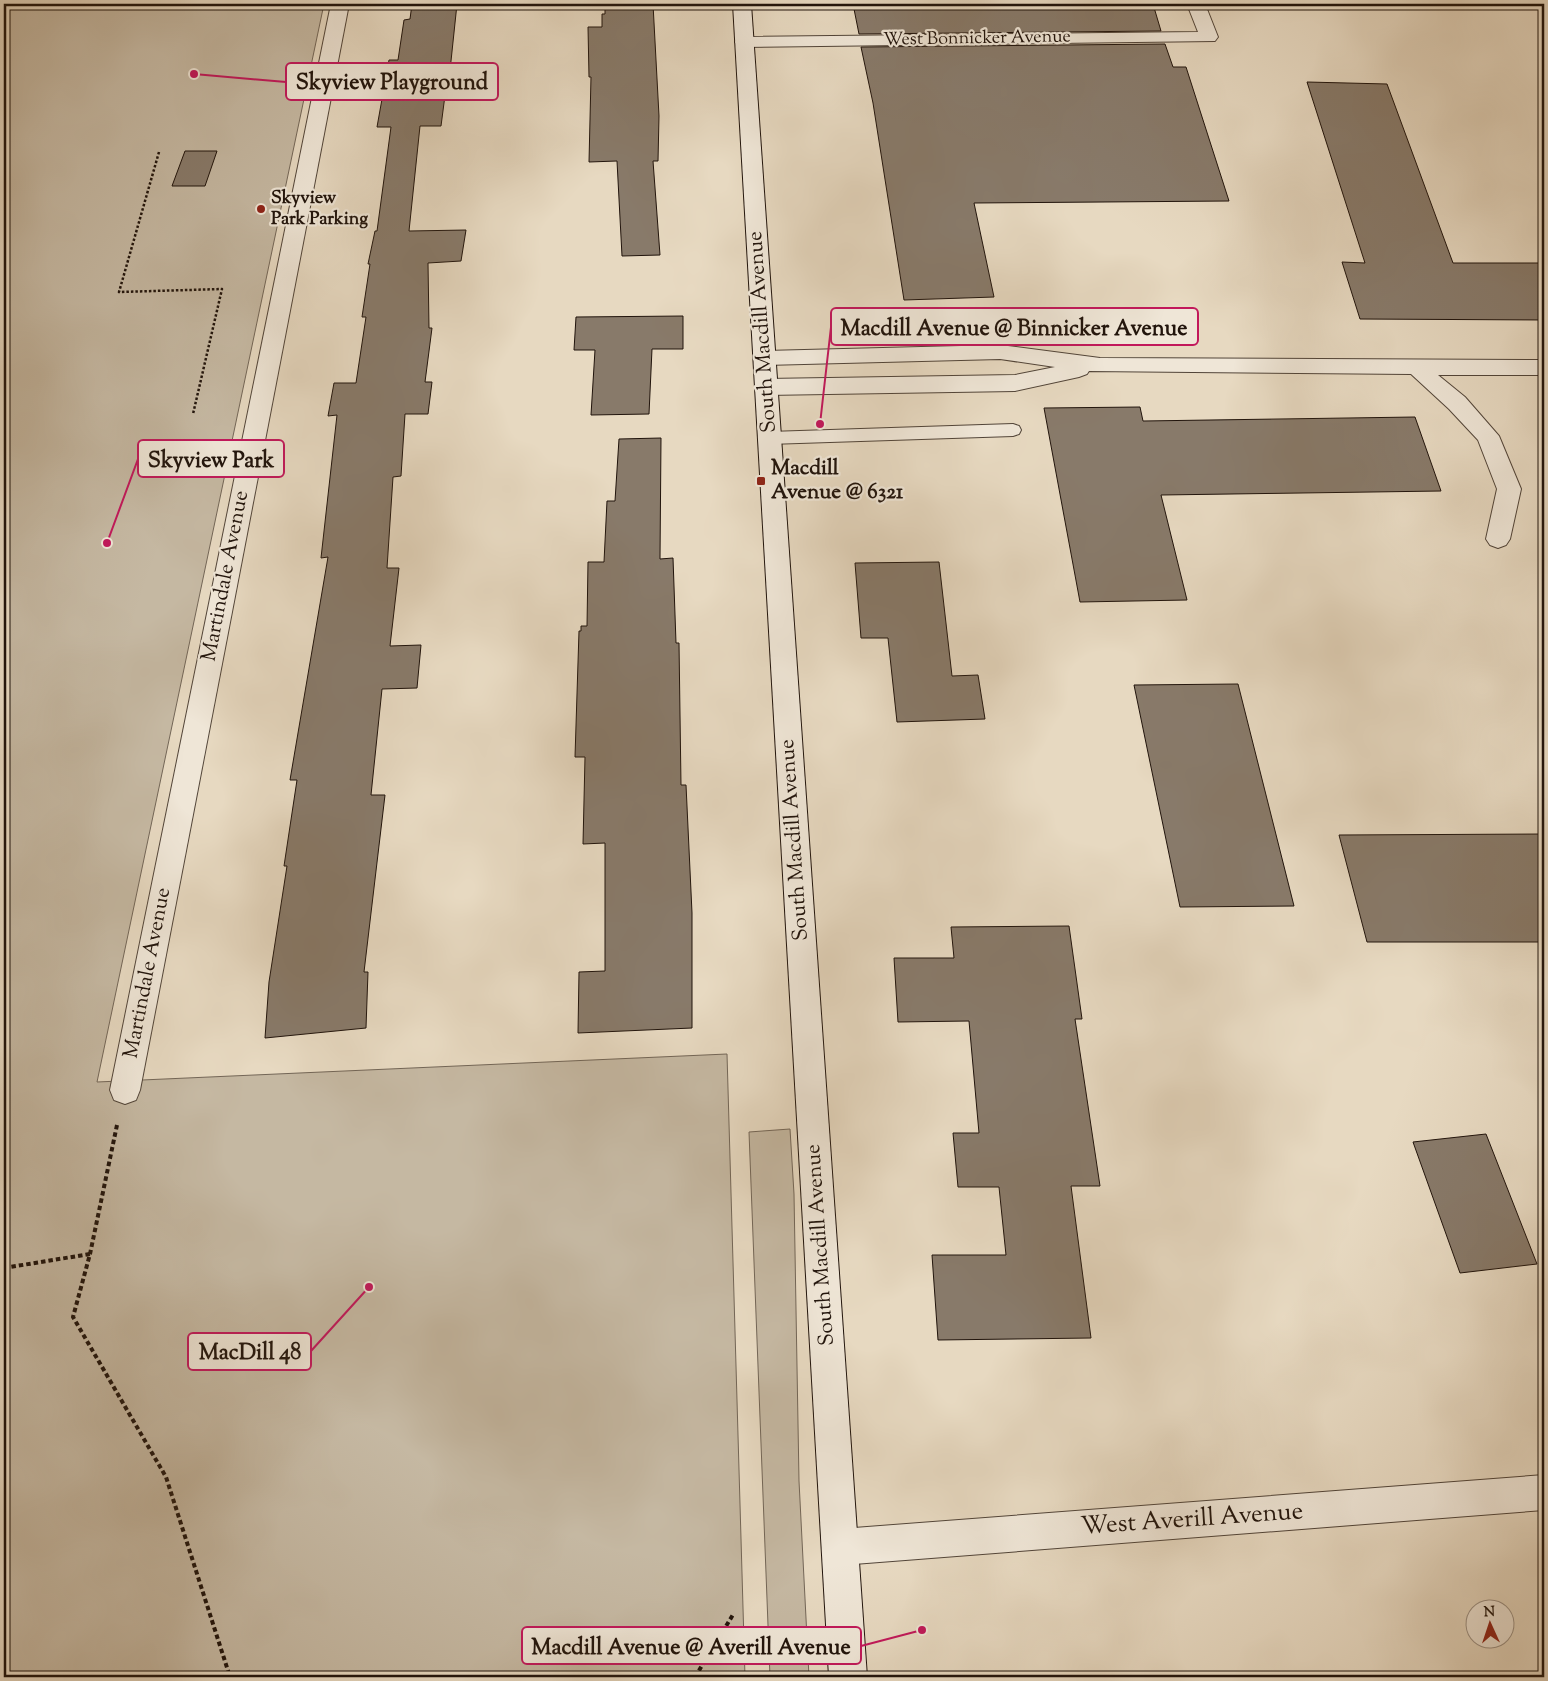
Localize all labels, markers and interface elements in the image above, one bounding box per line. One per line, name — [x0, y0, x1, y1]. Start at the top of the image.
street label: West Bonnicker Avenue — [883, 24, 1071, 54]
callout: Skyview Playground — [286, 63, 498, 100]
text: Skyview Playground — [296, 68, 489, 100]
place label: Skyview Park Parking — [271, 186, 368, 233]
marker: Skyview Park Parking — [255, 203, 267, 215]
street label: South Macdill Avenue — [741, 230, 785, 434]
callout: Macdill Avenue @ Binnicker Avenue — [831, 308, 1198, 345]
text: Macdill Avenue @ Binnicker Avenue — [841, 314, 1187, 346]
callout: Skyview Park — [138, 440, 284, 477]
text: Skyview Park — [148, 446, 274, 478]
place label: Macdill Avenue @ 6321 — [771, 454, 904, 508]
marker: Macdill Avenue @ 6321 — [755, 475, 767, 487]
street label: Martindale Avenue — [195, 488, 257, 664]
street label: South Macdill Avenue — [773, 738, 817, 942]
street label: Martindale Avenue — [117, 885, 179, 1061]
street label: South Macdill Avenue — [799, 1143, 843, 1347]
callout: MacDill 48 — [188, 1333, 311, 1370]
text: MacDill 48 — [199, 1338, 301, 1370]
street label: West Averill Avenue — [1080, 1494, 1304, 1546]
north arrow — [1466, 1598, 1516, 1648]
text: N — [1483, 1603, 1496, 1623]
callout: Macdill Avenue @ Averill Avenue — [522, 1627, 861, 1664]
text: Macdill Avenue @ Averill Avenue — [531, 1633, 851, 1665]

